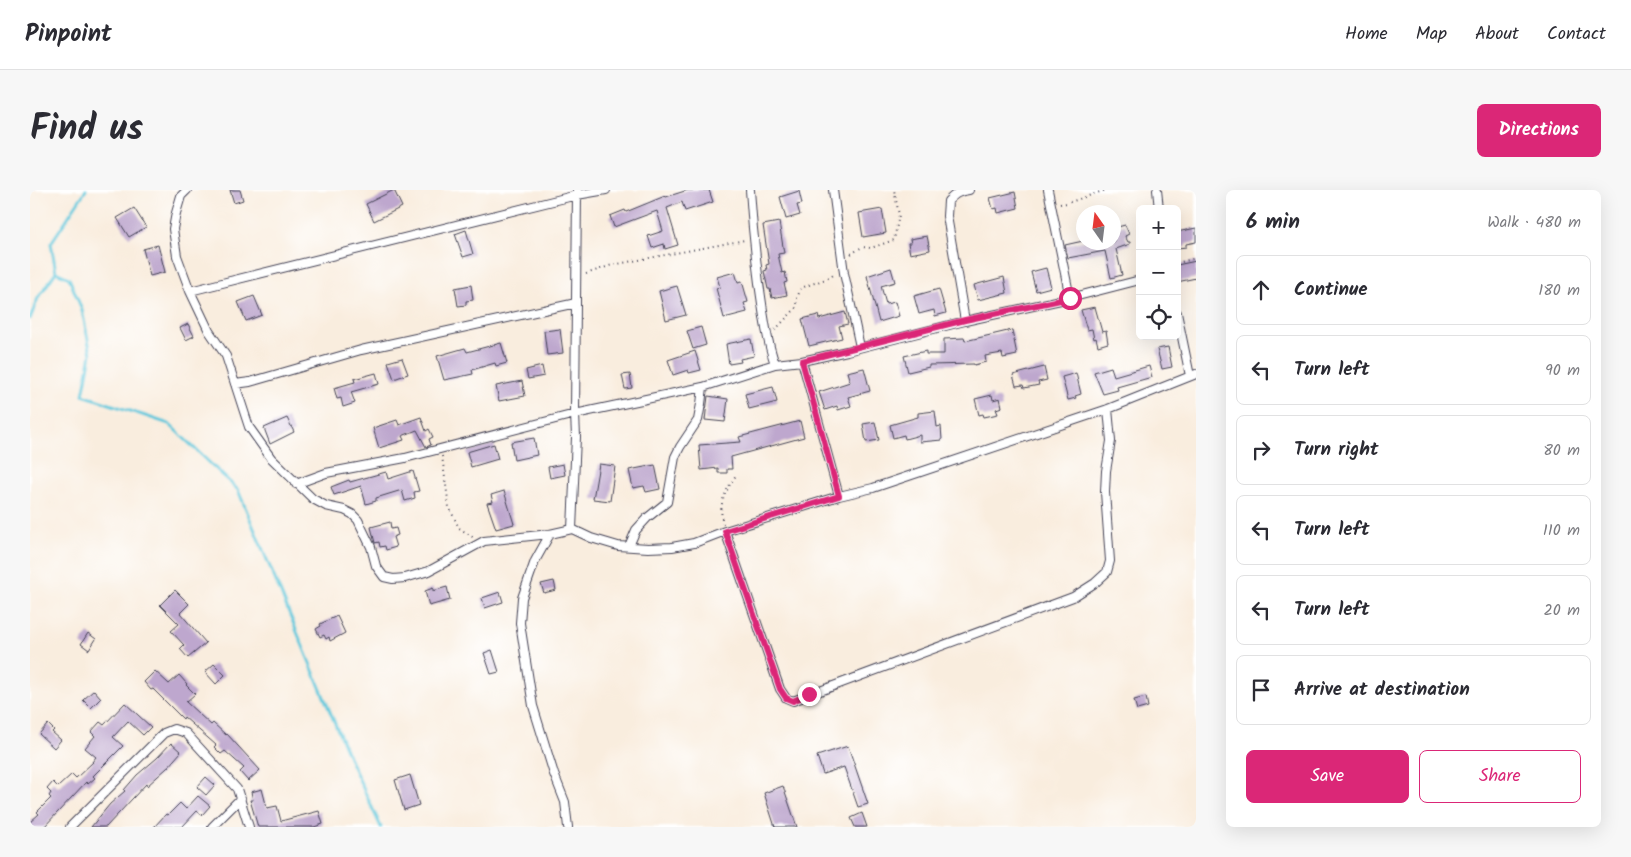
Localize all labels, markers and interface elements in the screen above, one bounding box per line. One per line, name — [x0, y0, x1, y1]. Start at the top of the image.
text: Pinpoint — [25, 15, 112, 54]
text: Home — [1345, 20, 1388, 49]
text: Map — [1416, 20, 1447, 49]
text: About — [1475, 20, 1519, 49]
text: Contact — [1547, 20, 1606, 49]
text: Find us — [30, 102, 143, 158]
button: Directions — [1477, 104, 1601, 157]
north arrow — [1076, 205, 1121, 250]
map controls — [1136, 205, 1181, 340]
button: + — [1136, 205, 1181, 250]
text: 6 min — [1246, 206, 1300, 239]
text: Walk · 480 m — [1487, 210, 1581, 235]
button: − — [1136, 250, 1181, 295]
text: Continue — [1294, 275, 1367, 305]
icon: ahead — [1247, 276, 1275, 304]
text: 180 m — [1538, 278, 1580, 303]
route start — [1059, 287, 1082, 310]
button: locate — [1136, 295, 1181, 340]
text: Turn left — [1294, 355, 1369, 385]
icon: left — [1247, 356, 1275, 384]
text: 90 m — [1545, 358, 1580, 383]
text: Turn right — [1294, 435, 1379, 465]
icon: right — [1247, 436, 1275, 464]
text: 80 m — [1543, 438, 1580, 463]
text: Turn left — [1294, 515, 1369, 545]
icon: left — [1247, 516, 1275, 544]
text: 110 m — [1543, 518, 1580, 543]
text: Turn left — [1294, 595, 1369, 625]
icon: left — [1247, 596, 1275, 624]
text: 20 m — [1544, 598, 1580, 623]
text: Arrive at destination — [1294, 675, 1470, 705]
icon: arrive — [1247, 676, 1275, 704]
route end — [798, 683, 821, 706]
button: Save — [1246, 750, 1409, 803]
button: Share — [1419, 750, 1581, 803]

